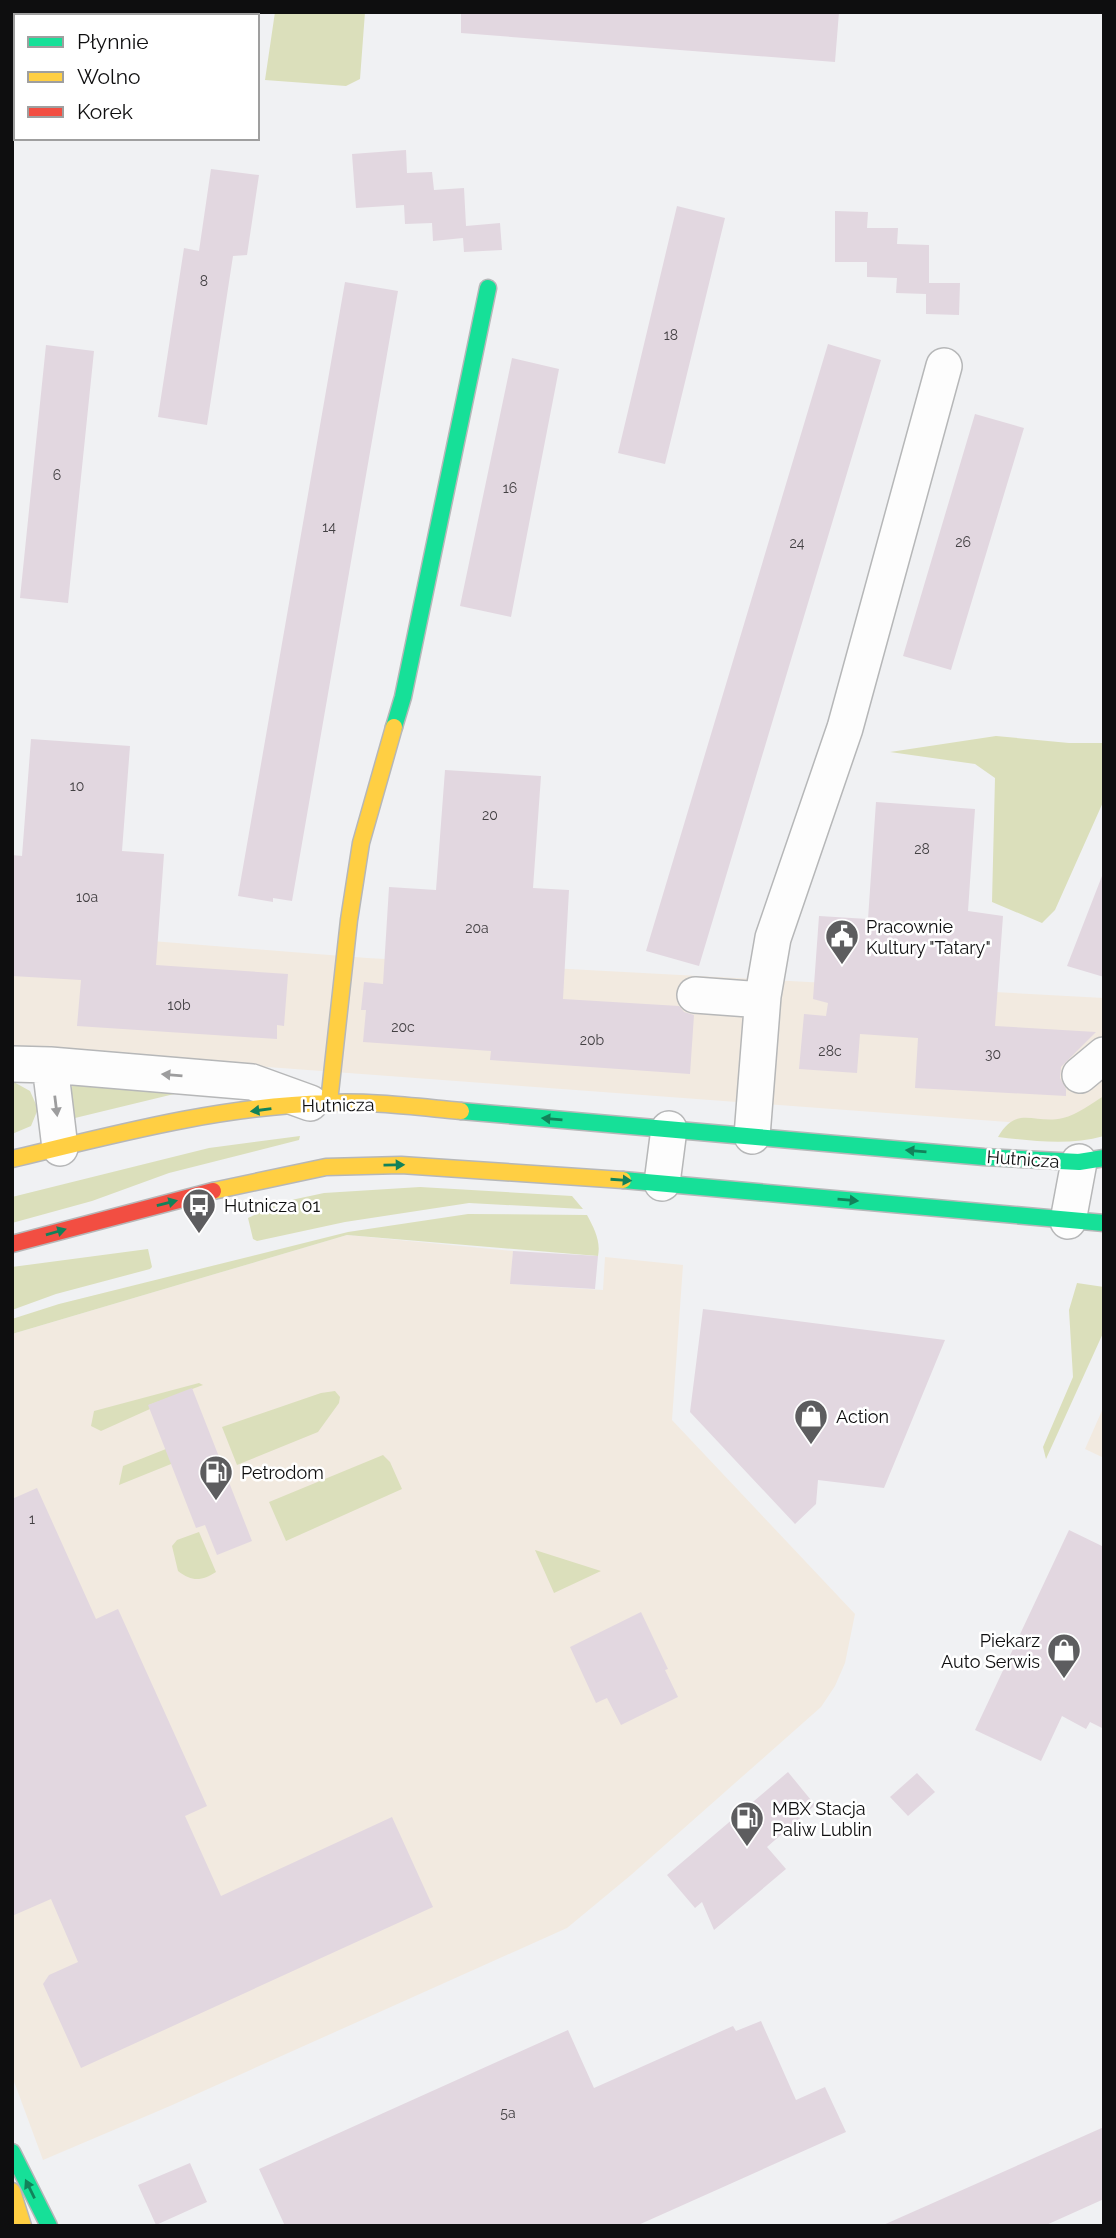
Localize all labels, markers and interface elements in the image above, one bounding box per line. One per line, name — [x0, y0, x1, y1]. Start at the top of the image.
legend — [14, 14, 259, 140]
text: Płynnie — [77, 29, 149, 54]
text: Wolno — [77, 64, 141, 89]
text: Korek — [77, 99, 133, 124]
house number: 8 — [200, 273, 208, 289]
house number: 18 — [664, 327, 678, 343]
house number: 6 — [53, 467, 61, 483]
house number: 16 — [503, 480, 517, 496]
house number: 14 — [322, 519, 336, 535]
house number: 26 — [955, 534, 971, 550]
house number: 24 — [790, 535, 805, 551]
house number: 10 — [70, 778, 84, 794]
house number: 20 — [482, 807, 498, 823]
house number: 28 — [914, 841, 930, 857]
house number: 10a — [76, 889, 98, 905]
place label: Pracownie Kultury "Tatary" — [866, 916, 991, 958]
public building icon: Pracownie Kultury "Tatary" — [823, 917, 861, 966]
house number: 20a — [465, 920, 489, 936]
house number: 10b — [167, 997, 191, 1013]
house number: 20c — [391, 1019, 415, 1035]
house number: 20b — [580, 1032, 605, 1048]
house number: 28c — [818, 1043, 842, 1059]
house number: 30 — [985, 1046, 1001, 1062]
one-way arrow — [161, 1069, 183, 1080]
street label: Hutnicza — [301, 1094, 375, 1116]
one-way arrow — [50, 1095, 61, 1117]
one-way arrow — [250, 1104, 272, 1115]
one-way arrow — [541, 1113, 563, 1124]
one-way arrow — [905, 1145, 927, 1156]
street label: Hutnicza — [986, 1146, 1060, 1172]
one-way arrow — [383, 1159, 405, 1171]
one-way arrow — [610, 1175, 632, 1186]
bus stop icon: Hutnicza 01 — [180, 1186, 218, 1235]
one-way arrow — [837, 1194, 859, 1205]
place label: Hutnicza 01 — [224, 1195, 321, 1216]
one-way arrow — [156, 1197, 178, 1208]
one-way arrow — [46, 1226, 67, 1236]
shop icon: Action — [792, 1397, 830, 1446]
place label: Action — [836, 1406, 889, 1427]
fuel station icon: Petrodom — [197, 1453, 235, 1502]
place label: Petrodom — [241, 1462, 324, 1483]
house number: 1 — [29, 1511, 35, 1527]
place label: Piekarz Auto Serwis — [941, 1630, 1040, 1672]
shop icon: Piekarz Auto Serwis — [1045, 1631, 1083, 1680]
place label: MBX Stacja Paliw Lublin — [772, 1798, 872, 1840]
fuel station icon: MBX Stacja Paliw Lublin — [728, 1799, 766, 1848]
house number: 5a — [500, 2105, 516, 2121]
one-way arrow — [25, 2179, 36, 2199]

